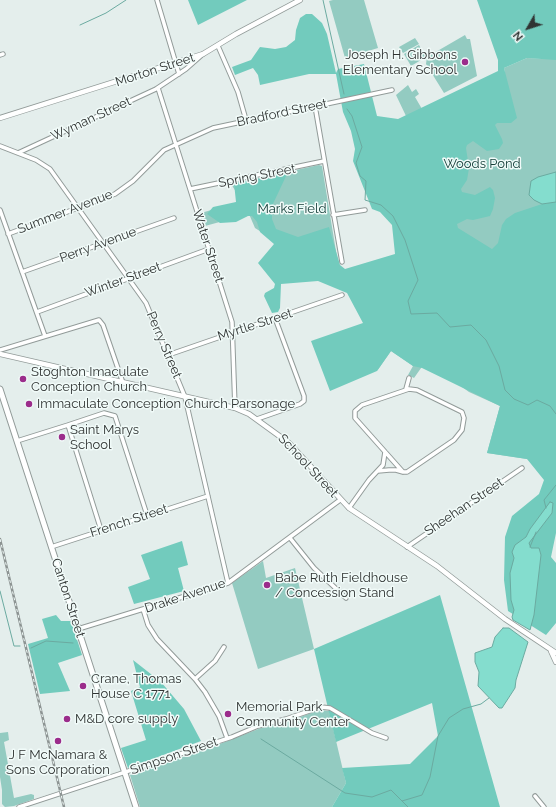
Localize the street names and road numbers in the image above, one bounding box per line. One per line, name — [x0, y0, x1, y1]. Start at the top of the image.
street label: Morton Street — [113, 50, 197, 90]
street label: Wyman Street — [49, 94, 133, 144]
street label: Bradford Street — [235, 96, 329, 130]
street label: Spring Street — [217, 161, 297, 191]
street label: Summer Avenue — [15, 187, 115, 237]
street label: Water Street — [189, 208, 227, 284]
street label: Perry Avenue — [57, 224, 139, 266]
street label: Winter Street — [83, 259, 163, 301]
street label: Myrtle Street — [216, 306, 294, 344]
street label: Perry Street — [143, 309, 185, 381]
street label: School Street — [275, 431, 341, 501]
street label: Sheehan Street — [421, 475, 507, 539]
street label: French Street — [88, 501, 170, 541]
street label: Canton Street — [48, 556, 88, 640]
street label: Drake Avenue — [143, 576, 227, 616]
street label: Simpson Street — [128, 734, 220, 778]

